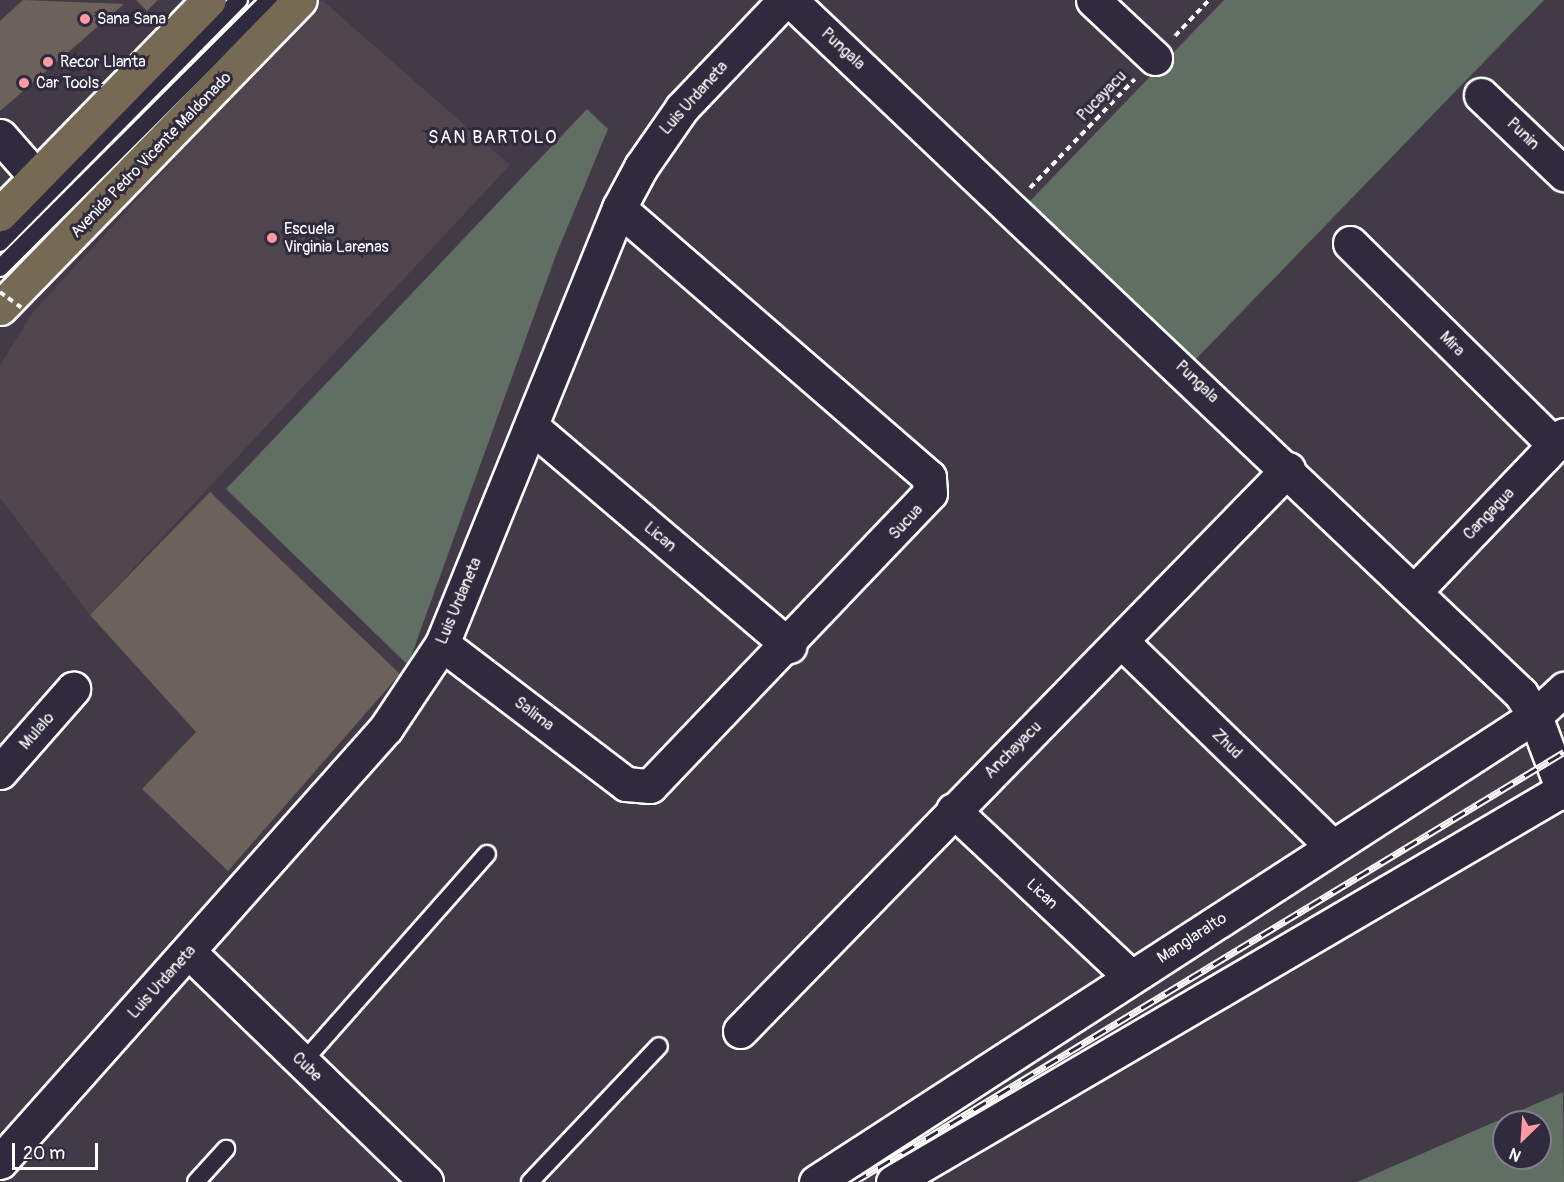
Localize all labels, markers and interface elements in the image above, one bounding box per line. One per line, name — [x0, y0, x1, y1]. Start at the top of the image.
place label: Sana Sana — [97, 9, 166, 29]
marker: Sana Sana — [78, 12, 92, 26]
street label: Pungala — [817, 24, 869, 74]
place label: Recor Llanta — [60, 52, 146, 72]
marker: Recor Llanta — [41, 55, 55, 69]
street label: Luis Urdaneta — [656, 57, 732, 139]
street label: Pucayacu — [1073, 67, 1131, 125]
street label: Avenida Pedro Vicente Maldonado — [67, 68, 235, 242]
place label: Car Tools — [36, 73, 99, 93]
marker: Car Tools — [17, 76, 31, 90]
street label: Punin — [1503, 114, 1543, 154]
district label: SAN BARTOLO — [428, 127, 558, 149]
place label: Escuela Virginia Larenas — [284, 219, 389, 257]
marker: Escuela Virginia Larenas — [265, 231, 279, 245]
street label: Mira — [1435, 327, 1469, 361]
street label: Pungala — [1171, 357, 1223, 407]
street label: Cangagua — [1460, 484, 1518, 544]
street label: Sucua — [885, 500, 927, 544]
street label: Lican — [640, 518, 680, 556]
street label: Luis Urdaneta — [432, 555, 486, 647]
street label: Salima — [510, 693, 558, 735]
street label: Mulalo — [16, 708, 58, 754]
street label: Anchayacu — [980, 717, 1046, 783]
street label: Zhud — [1208, 725, 1246, 763]
street label: Lican — [1022, 875, 1062, 913]
street label: Manglaralto — [1154, 908, 1230, 968]
street label: Luis Urdaneta — [124, 941, 200, 1023]
street label: Cube — [288, 1048, 326, 1086]
north arrow — [1492, 1110, 1552, 1170]
scale bar — [15, 1131, 100, 1169]
text: 20 m — [23, 1142, 65, 1165]
text: N — [1506, 1143, 1524, 1166]

